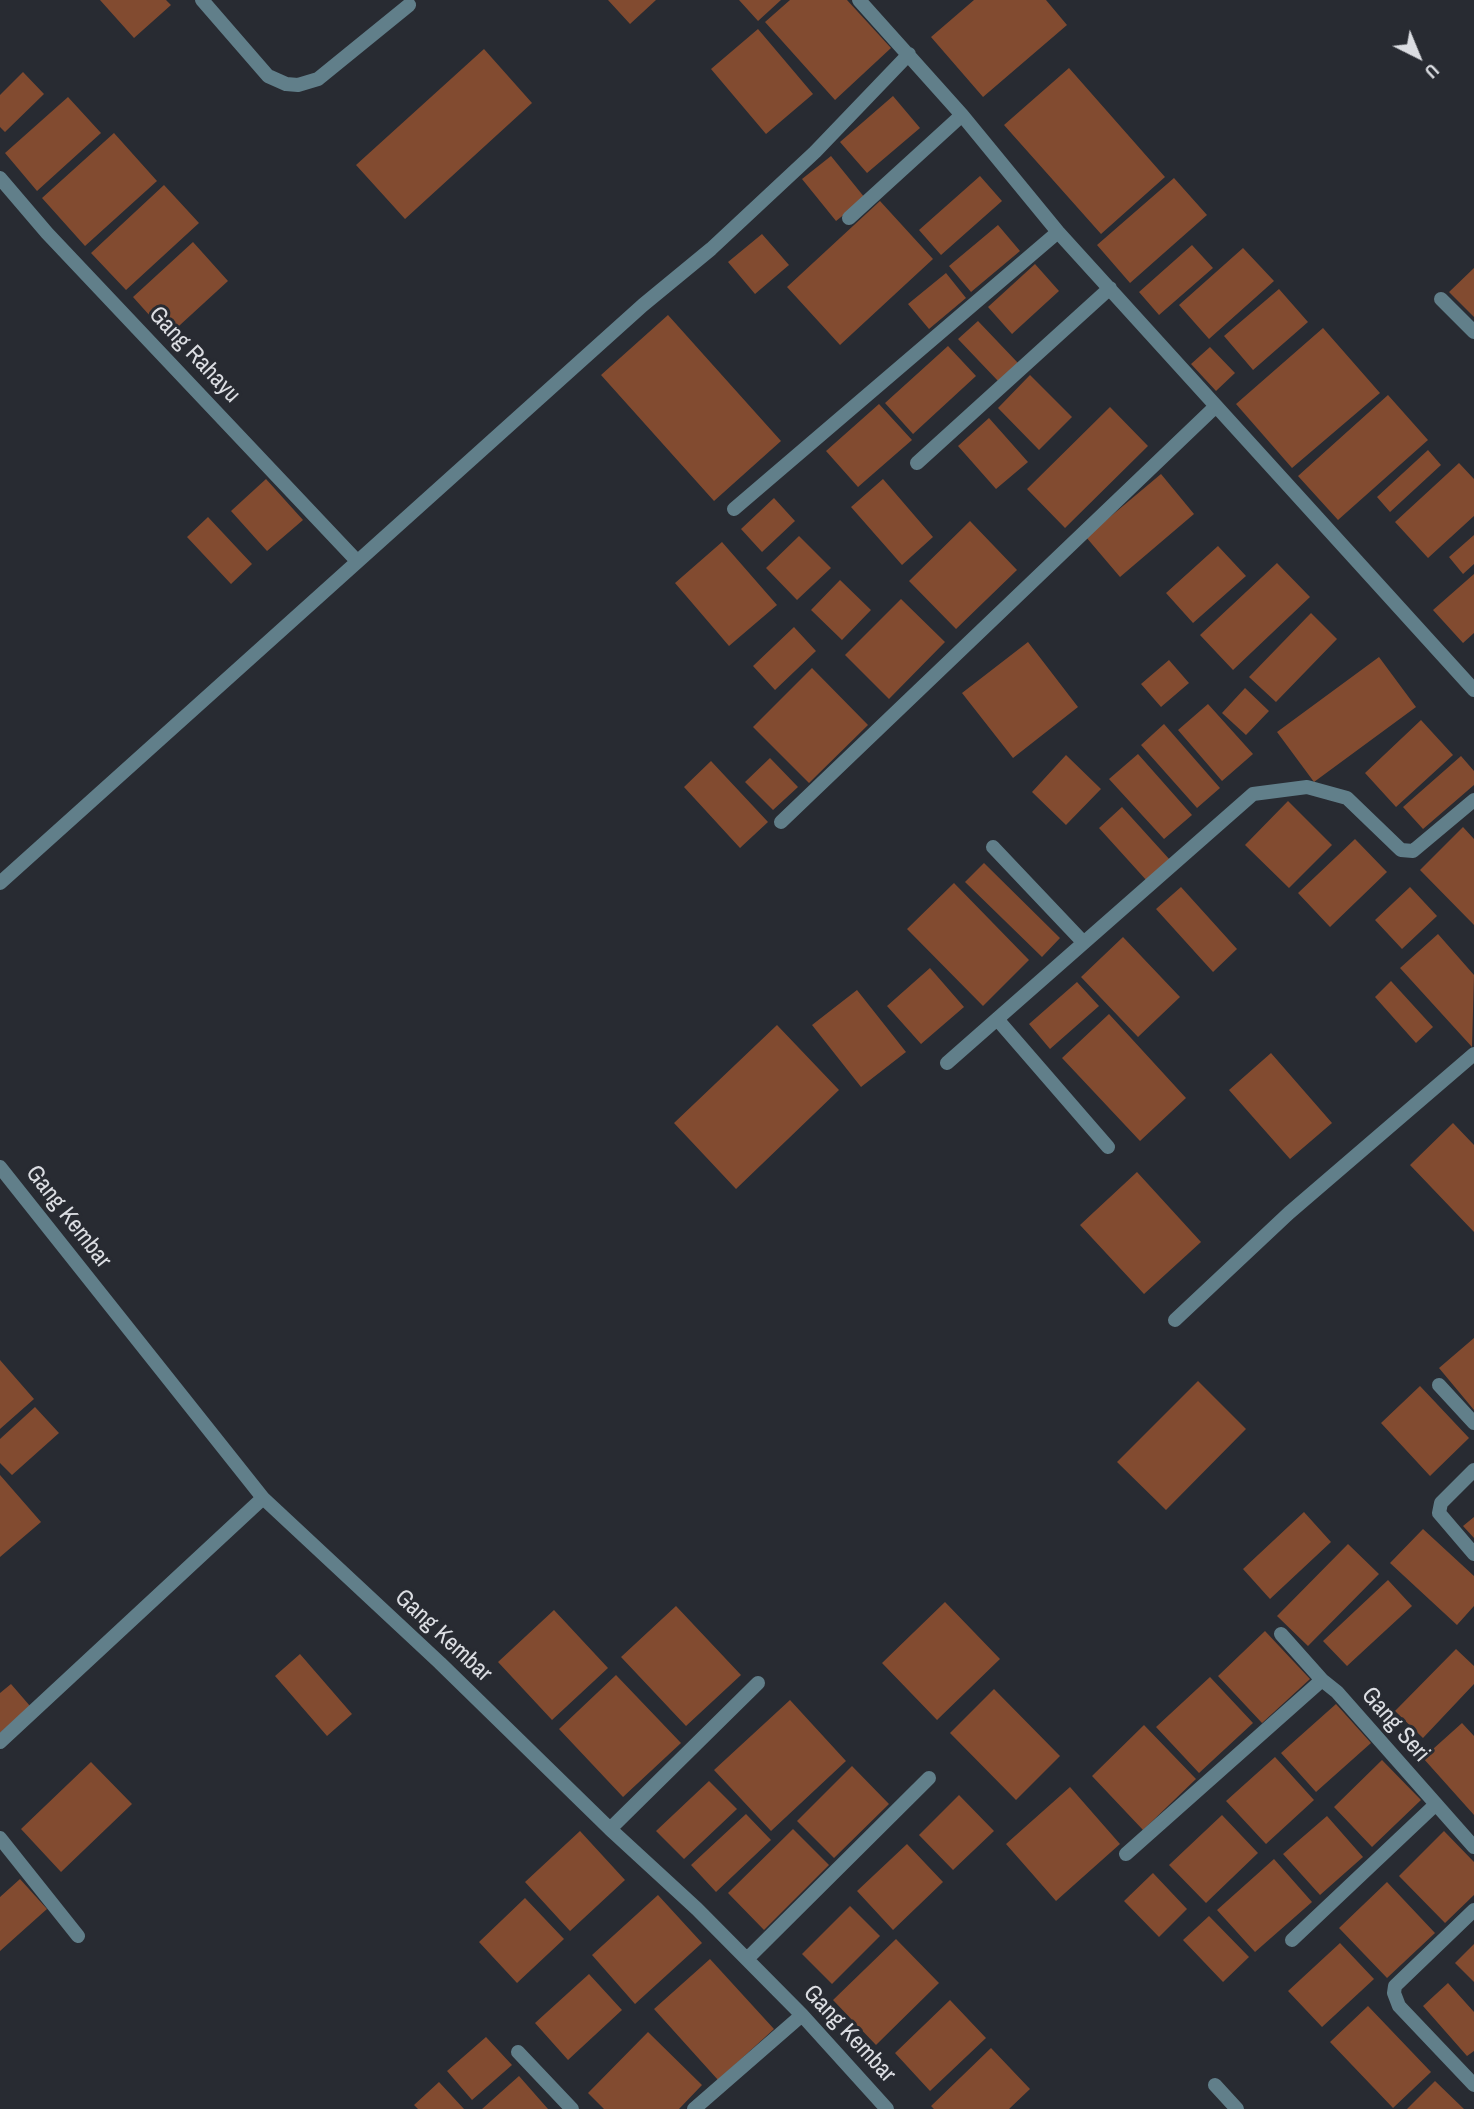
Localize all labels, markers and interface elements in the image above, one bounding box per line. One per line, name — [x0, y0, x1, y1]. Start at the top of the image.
north arrow — [1383, 21, 1453, 91]
text: U — [1419, 58, 1445, 85]
street label: Gang Rahayu — [142, 301, 246, 409]
street label: Gang Kembar — [19, 1160, 117, 1274]
street label: Gang Kembar — [388, 1584, 498, 1688]
street label: Gang Seri — [1355, 1682, 1435, 1768]
street label: Gang Kembar — [797, 1979, 901, 2089]

